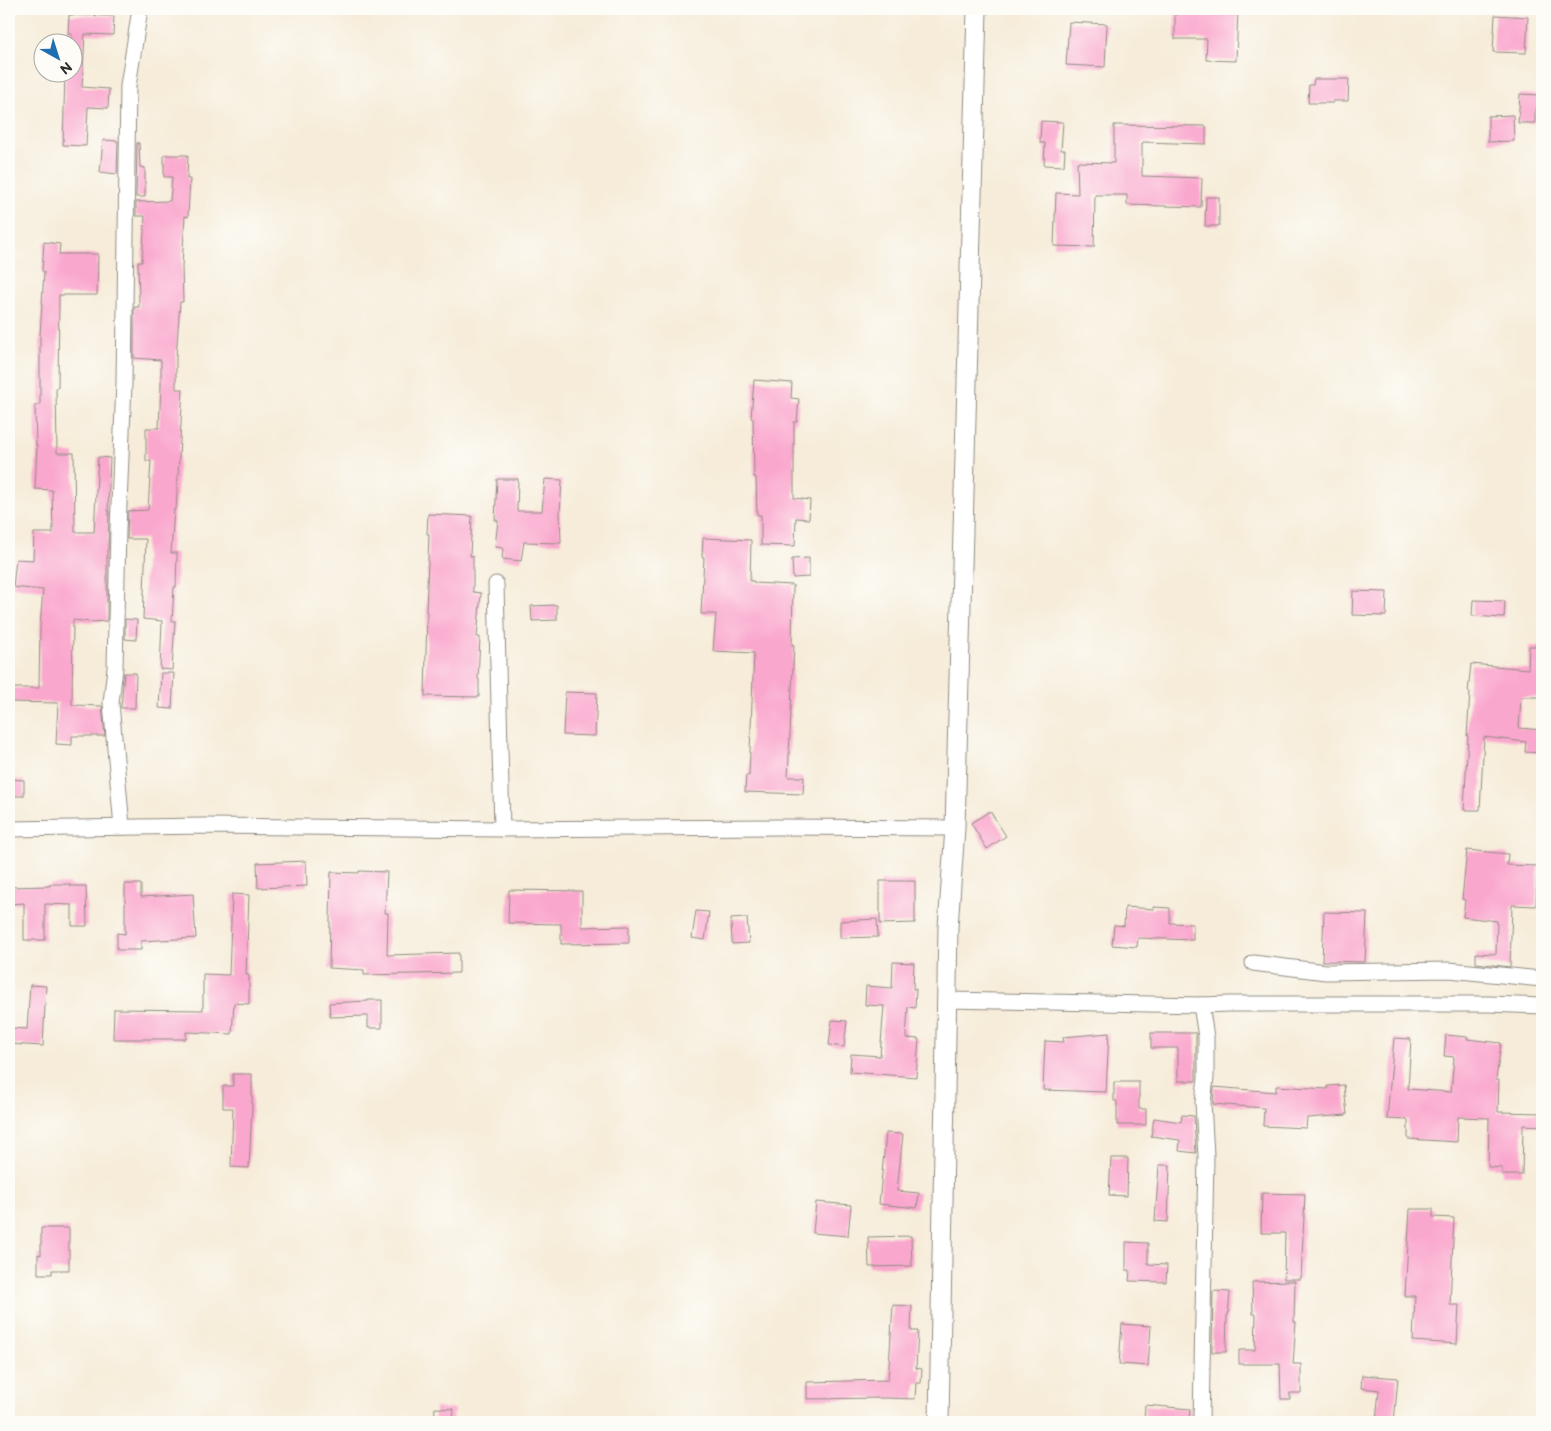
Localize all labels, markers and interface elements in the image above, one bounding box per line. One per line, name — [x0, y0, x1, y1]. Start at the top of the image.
north arrow — [32, 32, 82, 82]
text: N — [56, 58, 75, 78]

